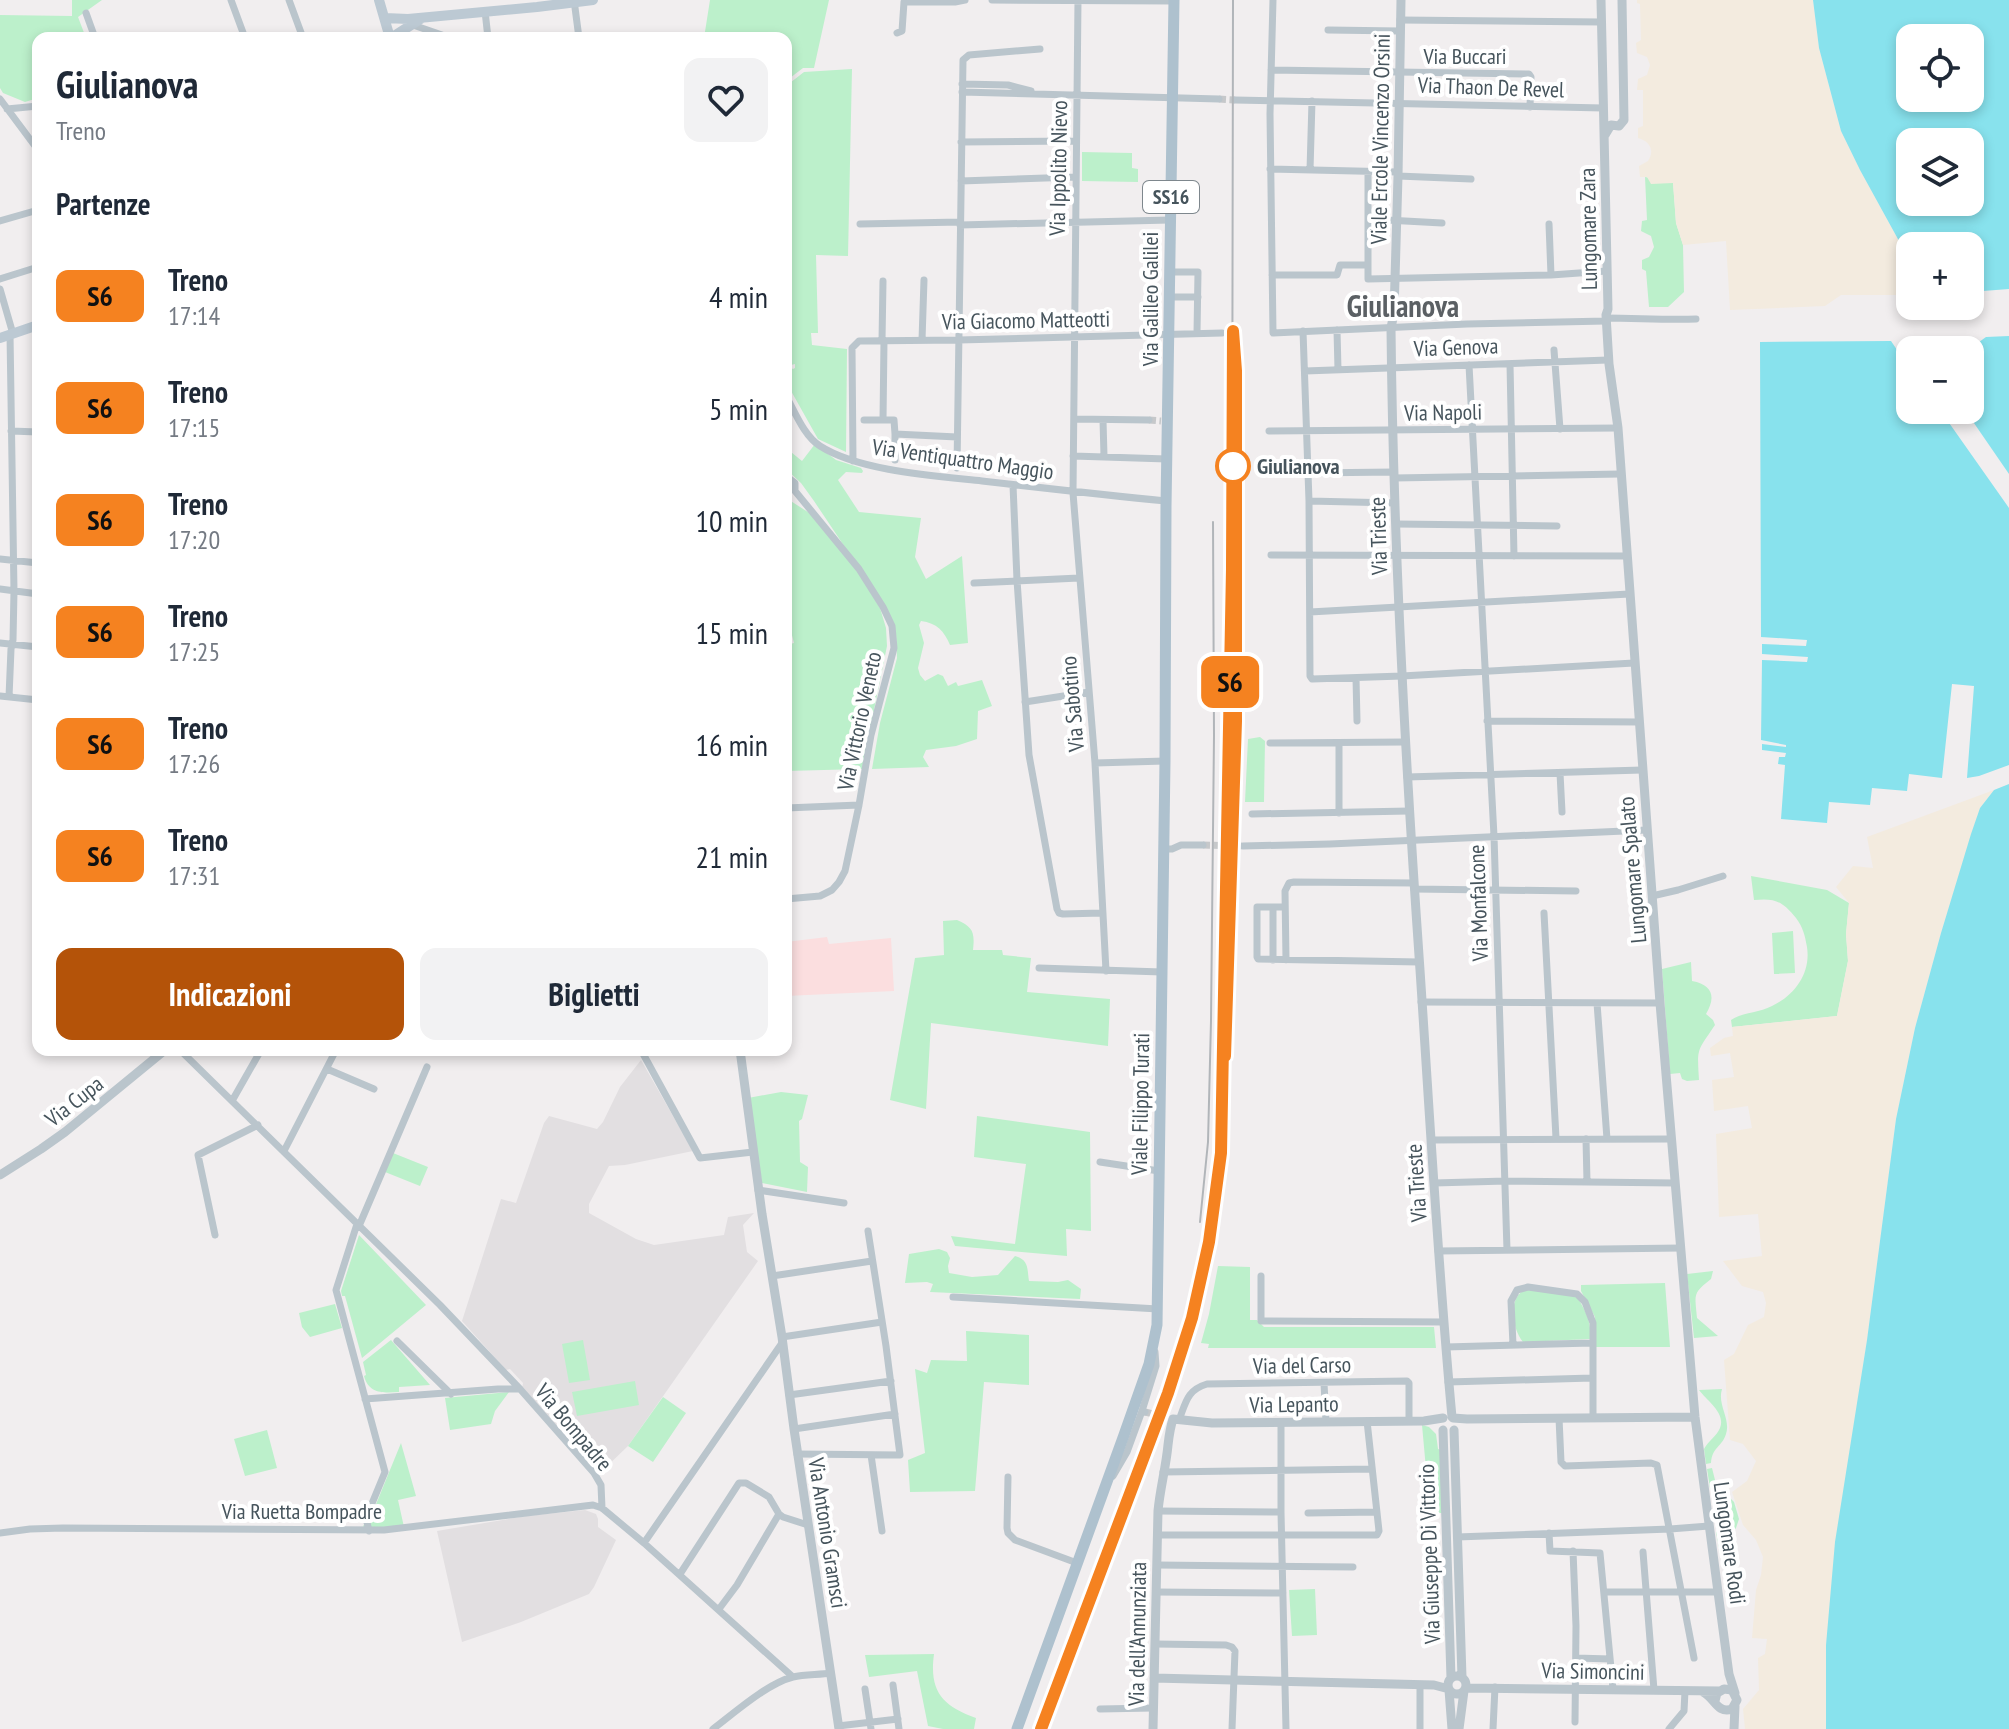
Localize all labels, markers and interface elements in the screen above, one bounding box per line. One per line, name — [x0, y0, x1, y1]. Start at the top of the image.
map controls — [1896, 24, 1984, 424]
button: locate — [1896, 24, 1984, 112]
street label: Viale Ercole Vincenzo Orsini — [1364, 33, 1396, 246]
street label: Via Buccari — [1422, 42, 1507, 70]
button: heart — [684, 58, 768, 142]
text: Giulianova — [56, 59, 199, 108]
street label: Via Thaon De Revel — [1416, 70, 1566, 104]
street label: Via Ippolito Nievo — [1043, 100, 1073, 237]
text: Treno — [56, 114, 106, 147]
button: layers — [1896, 128, 1984, 216]
street label: Lungomare Zara — [1573, 167, 1603, 291]
road number: SS16 — [1143, 181, 1199, 213]
text: Partenze — [56, 184, 151, 223]
street label: Via Galileo Galilei — [1136, 232, 1164, 367]
button: + — [1896, 232, 1984, 320]
text: Treno — [168, 260, 228, 299]
text: S6 — [87, 277, 113, 314]
text: 4 min — [709, 277, 768, 316]
district label: Giulianova — [1347, 286, 1459, 325]
text: 17:14 — [168, 299, 220, 332]
street label: Via Giacomo Matteotti — [941, 305, 1110, 335]
street label: Via Genova — [1412, 332, 1499, 363]
button: − — [1896, 336, 1984, 424]
text: Treno — [168, 372, 228, 411]
text: S6 — [87, 389, 113, 426]
text: 5 min — [709, 389, 768, 428]
street label: Via Napoli — [1403, 397, 1482, 427]
text: 17:15 — [168, 411, 220, 444]
street label: Via Ventiquattro Maggio — [870, 432, 1055, 486]
marker: Giulianova — [1216, 449, 1250, 483]
place label: Giulianova — [1257, 452, 1340, 480]
text: Treno — [168, 484, 228, 523]
street label: Via Trieste — [1363, 496, 1393, 577]
text: S6 — [87, 501, 113, 538]
text: 10 min — [695, 501, 768, 540]
text: 17:20 — [168, 523, 220, 556]
text: Treno — [168, 596, 228, 635]
text: S6 — [87, 613, 113, 650]
text: 15 min — [695, 613, 768, 652]
text: 17:25 — [168, 635, 220, 668]
street label: Via Vittorio Veneto — [830, 649, 887, 794]
street label: Via Sabotino — [1054, 655, 1090, 754]
line badge: S6 — [1194, 656, 1266, 708]
text: S6 — [1217, 663, 1243, 700]
text: Treno — [168, 708, 228, 747]
text: S6 — [87, 725, 113, 762]
text: 16 min — [695, 725, 768, 764]
text: 17:26 — [168, 747, 220, 780]
street label: Lungomare Spalato — [1612, 796, 1652, 944]
text: Treno — [168, 820, 228, 859]
text: S6 — [87, 837, 113, 874]
text: 21 min — [695, 837, 768, 876]
street label: Via Monfalcone — [1462, 844, 1494, 963]
text: 17:31 — [168, 859, 220, 892]
button: Indicazioni — [56, 948, 404, 1040]
button: Biglietti — [420, 948, 768, 1040]
street label: Viale Filippo Turati — [1125, 1033, 1155, 1176]
street label: Via Cupa — [39, 1070, 109, 1133]
street label: Via Trieste — [1399, 1143, 1433, 1224]
street label: Via del Carso — [1252, 1350, 1351, 1380]
street label: Via Bompadre — [529, 1377, 619, 1476]
street label: Via Lepanto — [1248, 1389, 1339, 1419]
street label: Via Antonio Gramsci — [802, 1455, 854, 1610]
street label: Via Giuseppe Di Vittorio — [1412, 1463, 1446, 1646]
street label: Lungomare Rodi — [1708, 1480, 1752, 1606]
street label: Via Ruetta Bompadre — [221, 1497, 382, 1525]
street label: Via dell'Annunziata — [1122, 1562, 1152, 1707]
street label: Via Simoncini — [1540, 1656, 1645, 1686]

